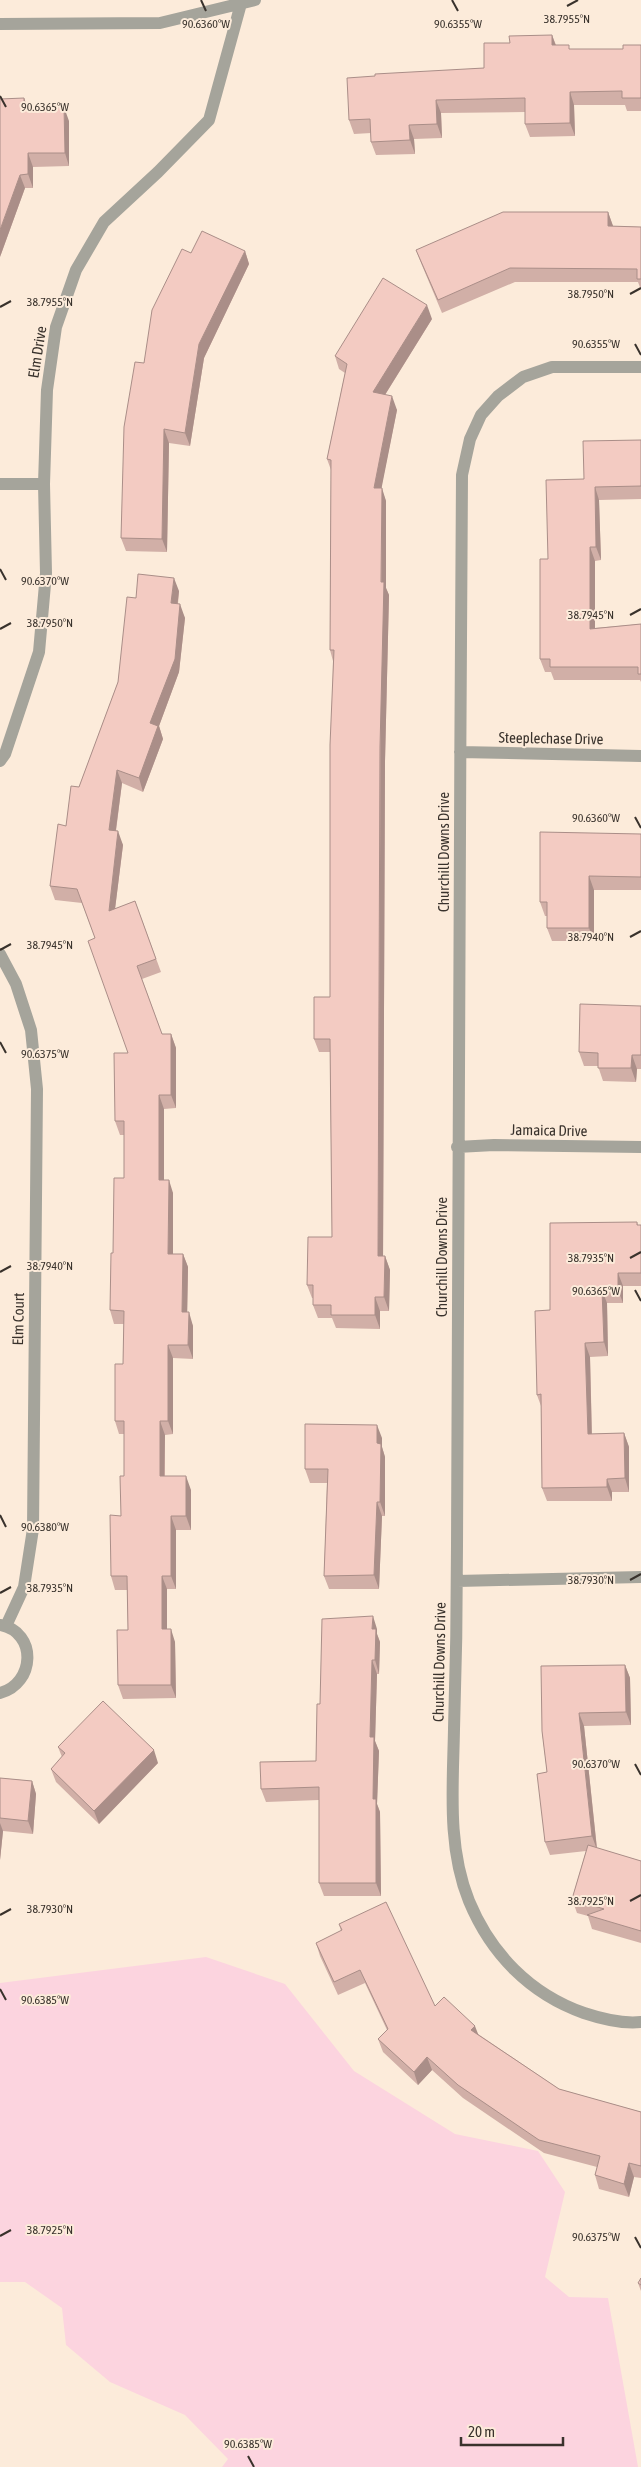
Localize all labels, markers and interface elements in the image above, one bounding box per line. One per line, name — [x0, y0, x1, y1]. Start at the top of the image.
text: 38.7955°N — [544, 12, 590, 26]
text: 90.6360°W — [182, 17, 230, 31]
text: 90.6355°W — [434, 17, 482, 31]
text: 90.6365°W — [21, 100, 69, 114]
text: 38.7950°N — [568, 287, 614, 301]
text: 38.7955°N — [27, 295, 73, 309]
street label: Elm Drive — [25, 325, 50, 379]
text: 90.6355°W — [572, 337, 620, 351]
text: 90.6370°W — [21, 574, 69, 588]
text: 38.7945°N — [568, 608, 614, 622]
text: 38.7950°N — [27, 616, 73, 630]
street label: Steeplechase Drive — [498, 729, 604, 747]
street label: Churchill Downs Drive — [435, 792, 452, 912]
text: 90.6360°W — [572, 811, 620, 825]
text: 38.7940°N — [568, 930, 614, 944]
text: 38.7945°N — [27, 938, 73, 952]
text: 90.6375°W — [21, 1047, 69, 1061]
street label: Jamaica Drive — [511, 1121, 588, 1139]
street label: Churchill Downs Drive — [433, 1197, 450, 1317]
text: 38.7935°N — [568, 1251, 614, 1265]
text: 38.7940°N — [27, 1259, 73, 1273]
text: 90.6365°W — [572, 1284, 620, 1298]
street label: Elm Court — [9, 1292, 27, 1346]
text: 90.6380°W — [21, 1520, 69, 1534]
text: 38.7930°N — [568, 1573, 614, 1587]
text: 38.7935°N — [27, 1581, 73, 1595]
street label: Churchill Downs Drive — [429, 1602, 449, 1722]
text: 90.6370°W — [572, 1757, 620, 1771]
text: 38.7925°N — [568, 1894, 614, 1908]
text: 38.7930°N — [27, 1902, 73, 1916]
text: 90.6385°W — [21, 1993, 69, 2007]
text: 38.7925°N — [27, 2223, 73, 2237]
text: 90.6375°W — [572, 2230, 620, 2244]
scale bar — [461, 2414, 564, 2446]
text: 20 m — [468, 2423, 495, 2440]
text: 90.6385°W — [224, 2437, 272, 2451]

